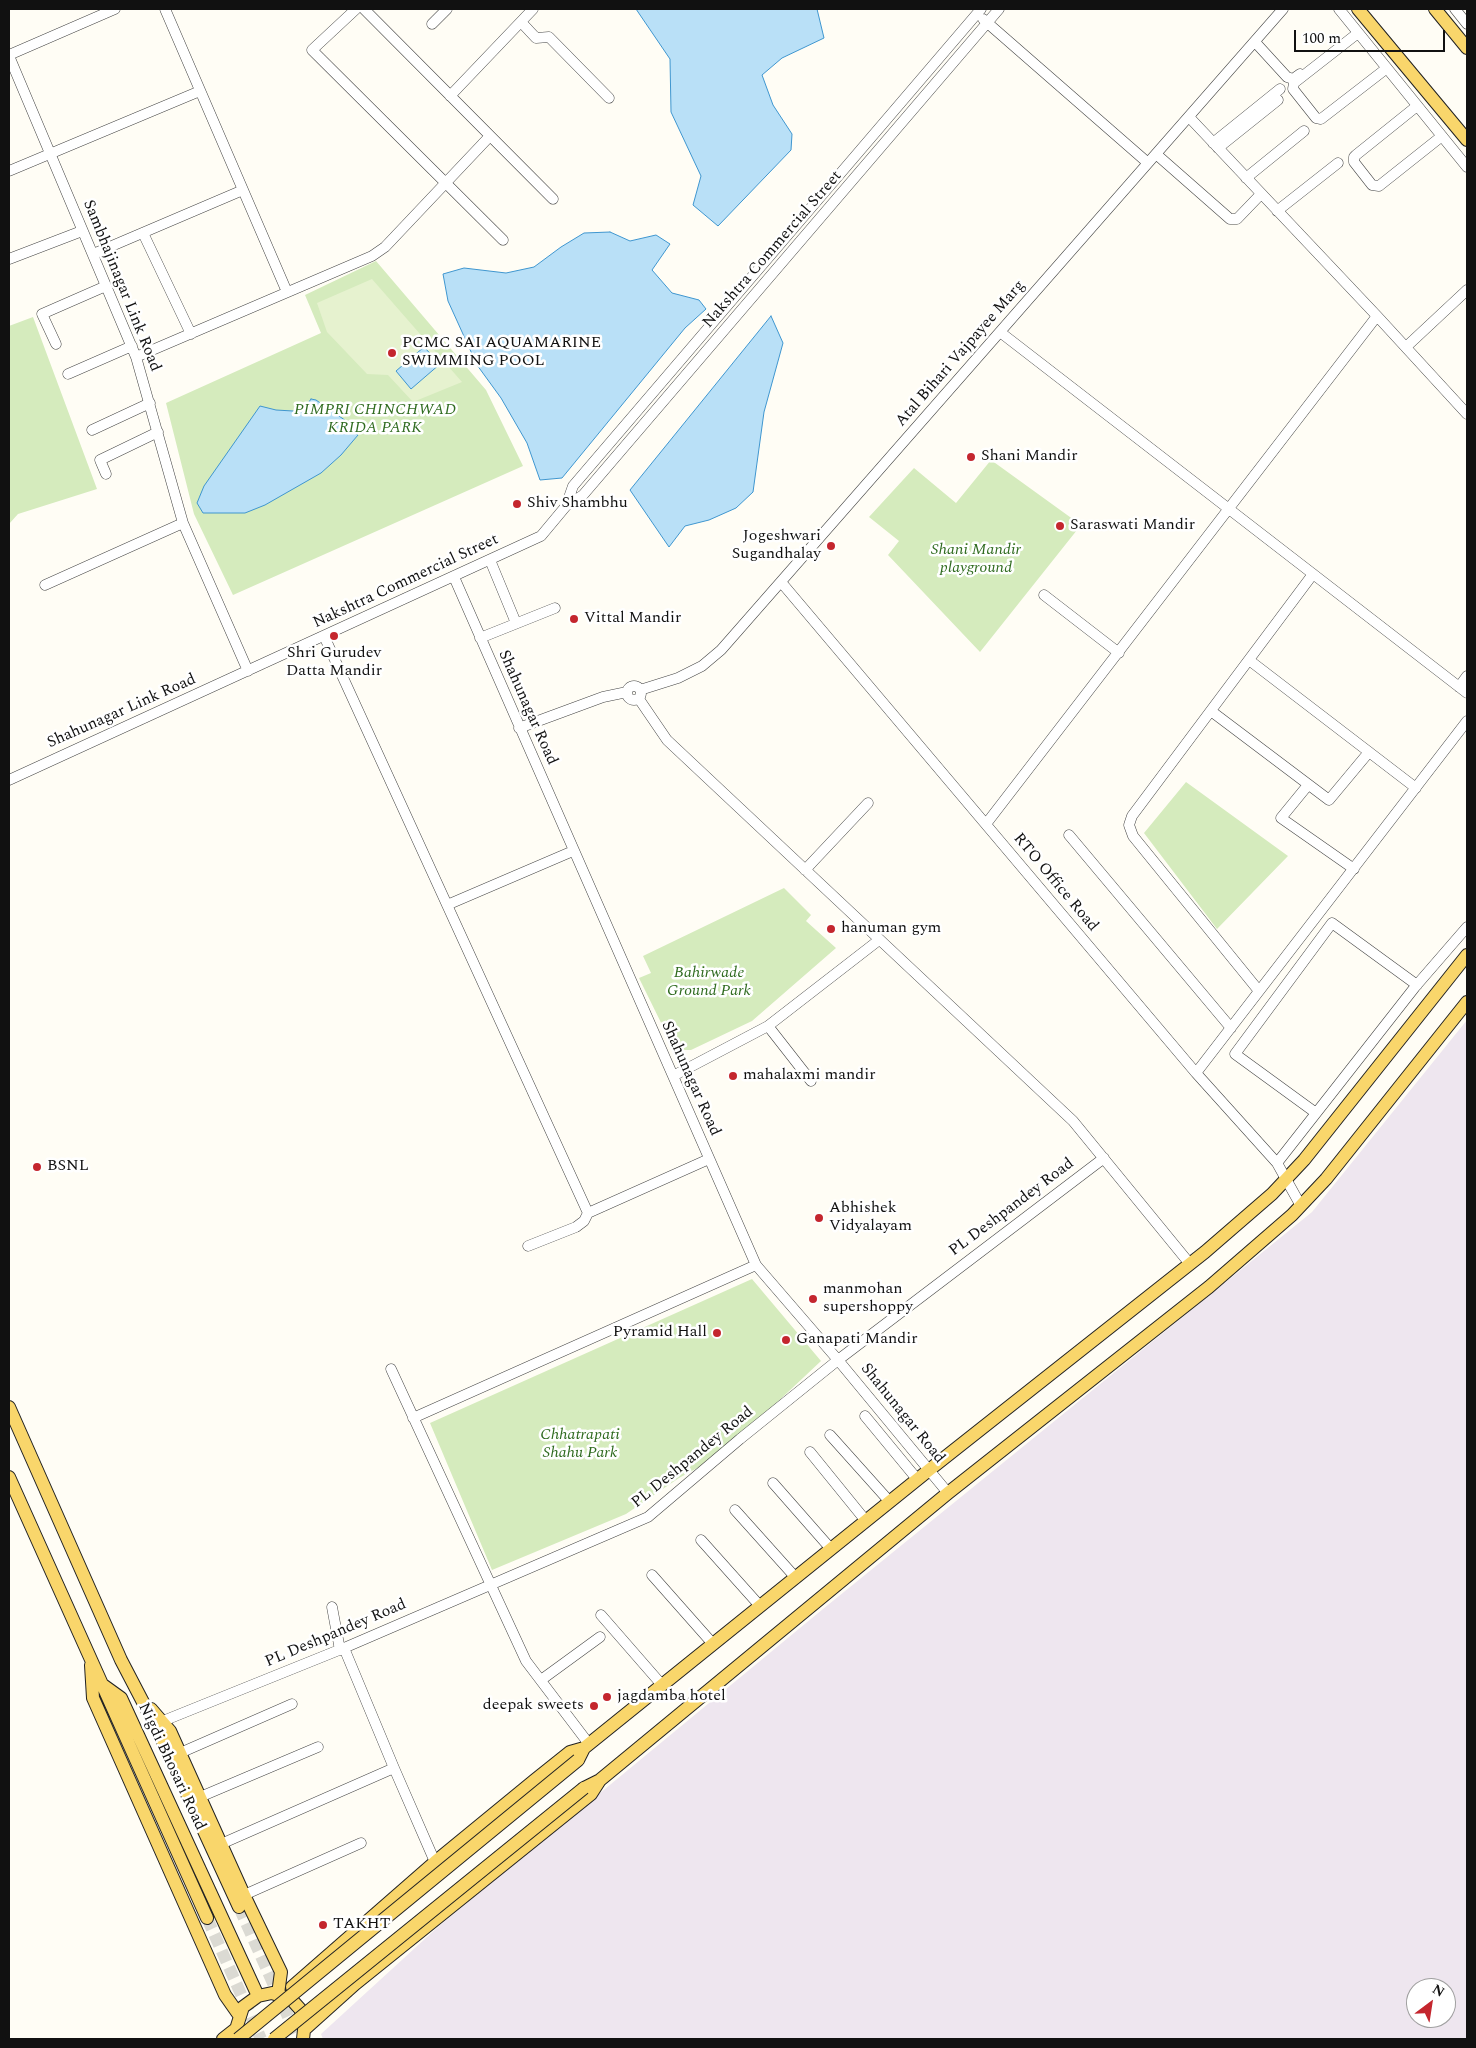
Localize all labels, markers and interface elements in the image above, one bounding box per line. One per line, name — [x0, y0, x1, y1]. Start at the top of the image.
scale bar — [1296, 20, 1447, 52]
text: 100 m — [1302, 27, 1341, 50]
street label: Nakshtra Commercial Street — [699, 167, 847, 333]
street label: Sambhajinagar Link Road — [78, 197, 164, 375]
street label: Atal Bihari Vajpayee Marg — [892, 277, 1030, 431]
place label: PCMC SAI AQUAMARINE SWIMMING POOL — [402, 334, 601, 372]
marker: PCMC SAI AQUAMARINE SWIMMING POOL — [386, 347, 398, 359]
park label: PIMPRI CHINCHWAD KRIDA PARK — [294, 401, 456, 439]
place label: Shani Mandir — [981, 447, 1078, 467]
marker: Shani Mandir — [965, 451, 977, 463]
place label: Shiv Shambhu — [527, 494, 628, 514]
marker: Shiv Shambhu — [511, 498, 523, 510]
place label: Saraswati Mandir — [1070, 516, 1195, 536]
marker: Saraswati Mandir — [1054, 520, 1066, 532]
place label: Jogeshwari Sugandhalay — [732, 527, 821, 565]
street label: Nakshtra Commercial Street — [310, 531, 502, 633]
marker: Jogeshwari Sugandhalay — [825, 540, 837, 552]
park label: Shani Mandir playground — [931, 541, 1021, 579]
place label: Vittal Mandir — [584, 609, 681, 629]
marker: Vittal Mandir — [568, 613, 580, 625]
marker: Shri Gurudev Datta Mandir — [328, 630, 340, 642]
place label: Shri Gurudev Datta Mandir — [286, 644, 382, 682]
street label: Shahunagar Road — [493, 648, 561, 768]
street label: Shahunagar Link Road — [45, 671, 199, 753]
street label: RTO Office Road — [1008, 830, 1102, 936]
place label: hanuman gym — [841, 919, 941, 939]
marker: hanuman gym — [825, 923, 837, 935]
park label: Bahirwade Ground Park — [667, 964, 751, 1002]
street label: Shahunagar Road — [656, 1019, 724, 1139]
place label: mahalaxmi mandir — [743, 1066, 876, 1086]
marker: mahalaxmi mandir — [727, 1070, 739, 1082]
street label: PL Deshpandey Road — [946, 1155, 1078, 1261]
place label: BSNL — [47, 1157, 89, 1177]
marker: BSNL — [31, 1161, 43, 1173]
place label: Abhishek Vidyalayam — [829, 1199, 912, 1237]
marker: Abhishek Vidyalayam — [813, 1212, 825, 1224]
place label: manmohan supershoppy — [823, 1280, 913, 1318]
marker: manmohan supershoppy — [807, 1293, 819, 1305]
place label: Pyramid Hall — [613, 1323, 707, 1343]
marker: Pyramid Hall — [711, 1327, 723, 1339]
place label: Ganapati Mandir — [796, 1330, 918, 1350]
marker: Ganapati Mandir — [780, 1334, 792, 1346]
street label: Shahunagar Road — [856, 1360, 948, 1468]
street label: PL Deshpandey Road — [628, 1403, 758, 1513]
park label: Chhatrapati Shahu Park — [540, 1426, 620, 1464]
street label: PL Deshpandey Road — [263, 1596, 409, 1672]
place label: jagdamba hotel — [617, 1687, 726, 1707]
marker: jagdamba hotel — [601, 1691, 613, 1703]
place label: deepak sweets — [483, 1696, 584, 1716]
street label: Nigdi Bhosari Road — [133, 1700, 209, 1834]
marker: deepak sweets — [588, 1700, 600, 1712]
place label: TAKHT — [333, 1915, 391, 1935]
marker: TAKHT — [317, 1919, 329, 1931]
north arrow — [1406, 1978, 1456, 2028]
text: N — [1428, 1979, 1449, 2003]

